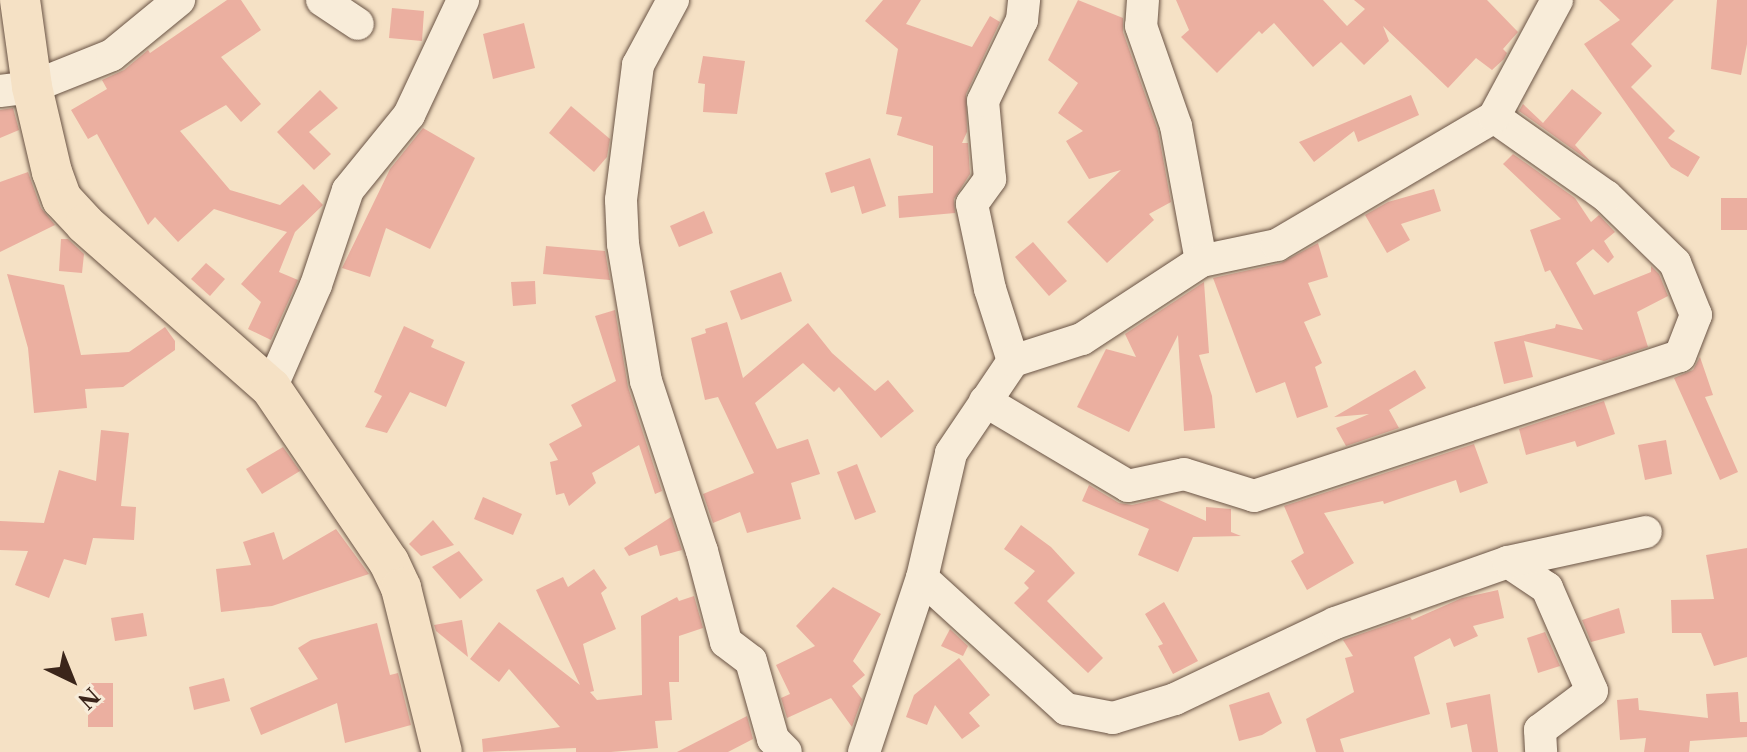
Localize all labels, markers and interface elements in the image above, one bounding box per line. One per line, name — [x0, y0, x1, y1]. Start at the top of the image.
north arrow — [32, 640, 112, 720]
text: N — [73, 682, 105, 714]

